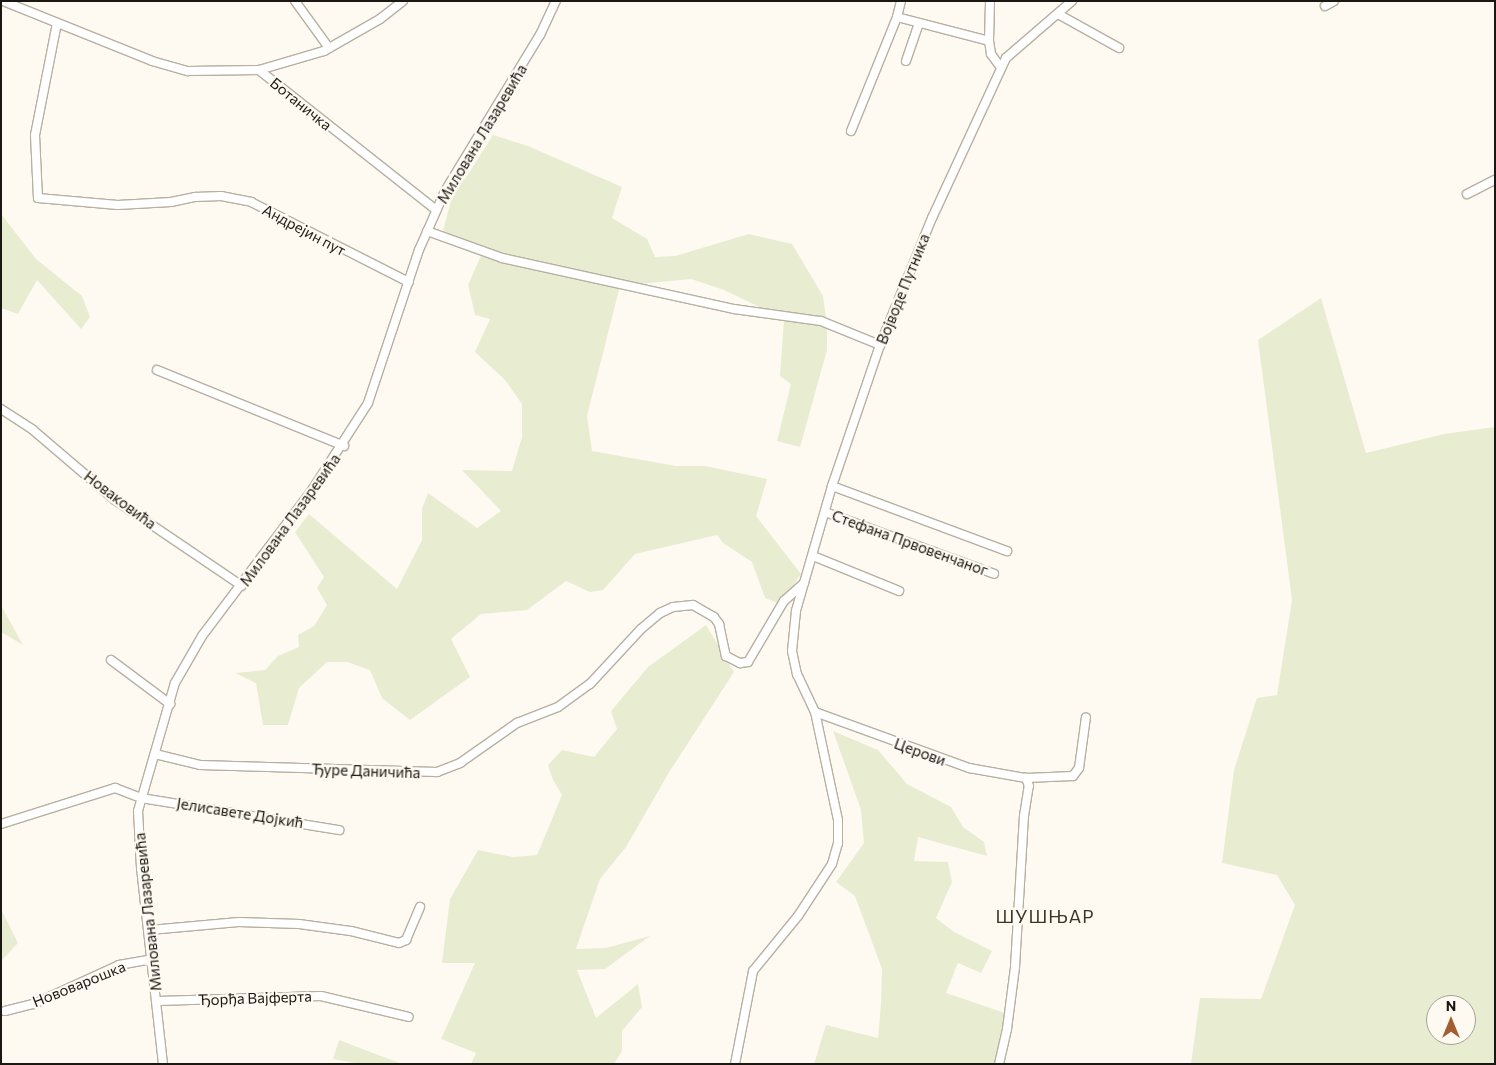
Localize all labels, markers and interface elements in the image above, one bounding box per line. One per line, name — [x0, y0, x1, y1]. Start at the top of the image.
street label: Милована Лазаревића — [433, 61, 531, 207]
street label: Ботаничка — [267, 74, 335, 134]
street label: Андрејин пут — [259, 201, 349, 259]
street label: Војводе Путника — [873, 231, 933, 347]
street label: Милована Лазаревића — [236, 450, 344, 590]
street label: Новаковића — [80, 467, 160, 533]
street label: Стефана Првовенчаног — [829, 506, 991, 580]
street label: Церови — [892, 734, 948, 770]
street label: Ђуре Даничића — [311, 760, 421, 782]
street label: Јелисавете Дојкић — [175, 794, 305, 832]
street label: Милована Лазаревића — [131, 832, 165, 992]
district label: ШУШЊАР — [995, 905, 1095, 927]
street label: Нововарошка — [30, 957, 128, 1011]
street label: Ђорђа Вајферта — [198, 987, 312, 1009]
north arrow — [1426, 995, 1476, 1045]
text: N — [1446, 997, 1456, 1014]

